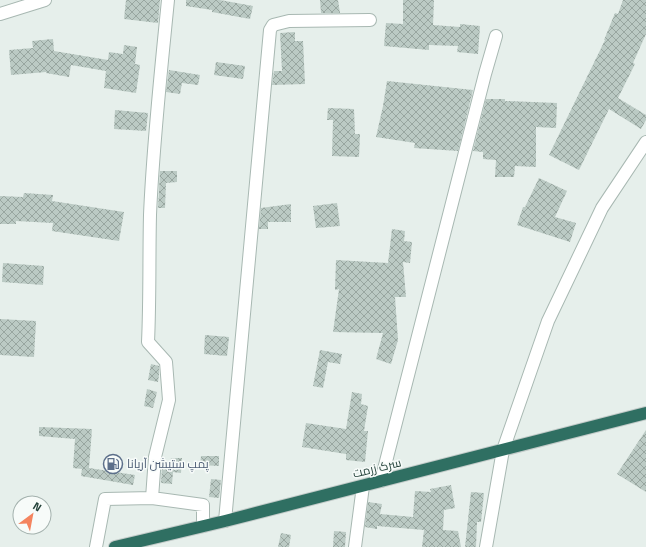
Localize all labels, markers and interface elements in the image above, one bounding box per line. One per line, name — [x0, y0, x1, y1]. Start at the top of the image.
street label: سرک زرمت — [351, 452, 403, 483]
fuel station icon: پمپ ستیشن آریانا — [102, 453, 124, 475]
place label: پمپ ستیشن آریانا — [127, 454, 210, 473]
north arrow — [12, 495, 52, 535]
text: N — [30, 498, 45, 515]

